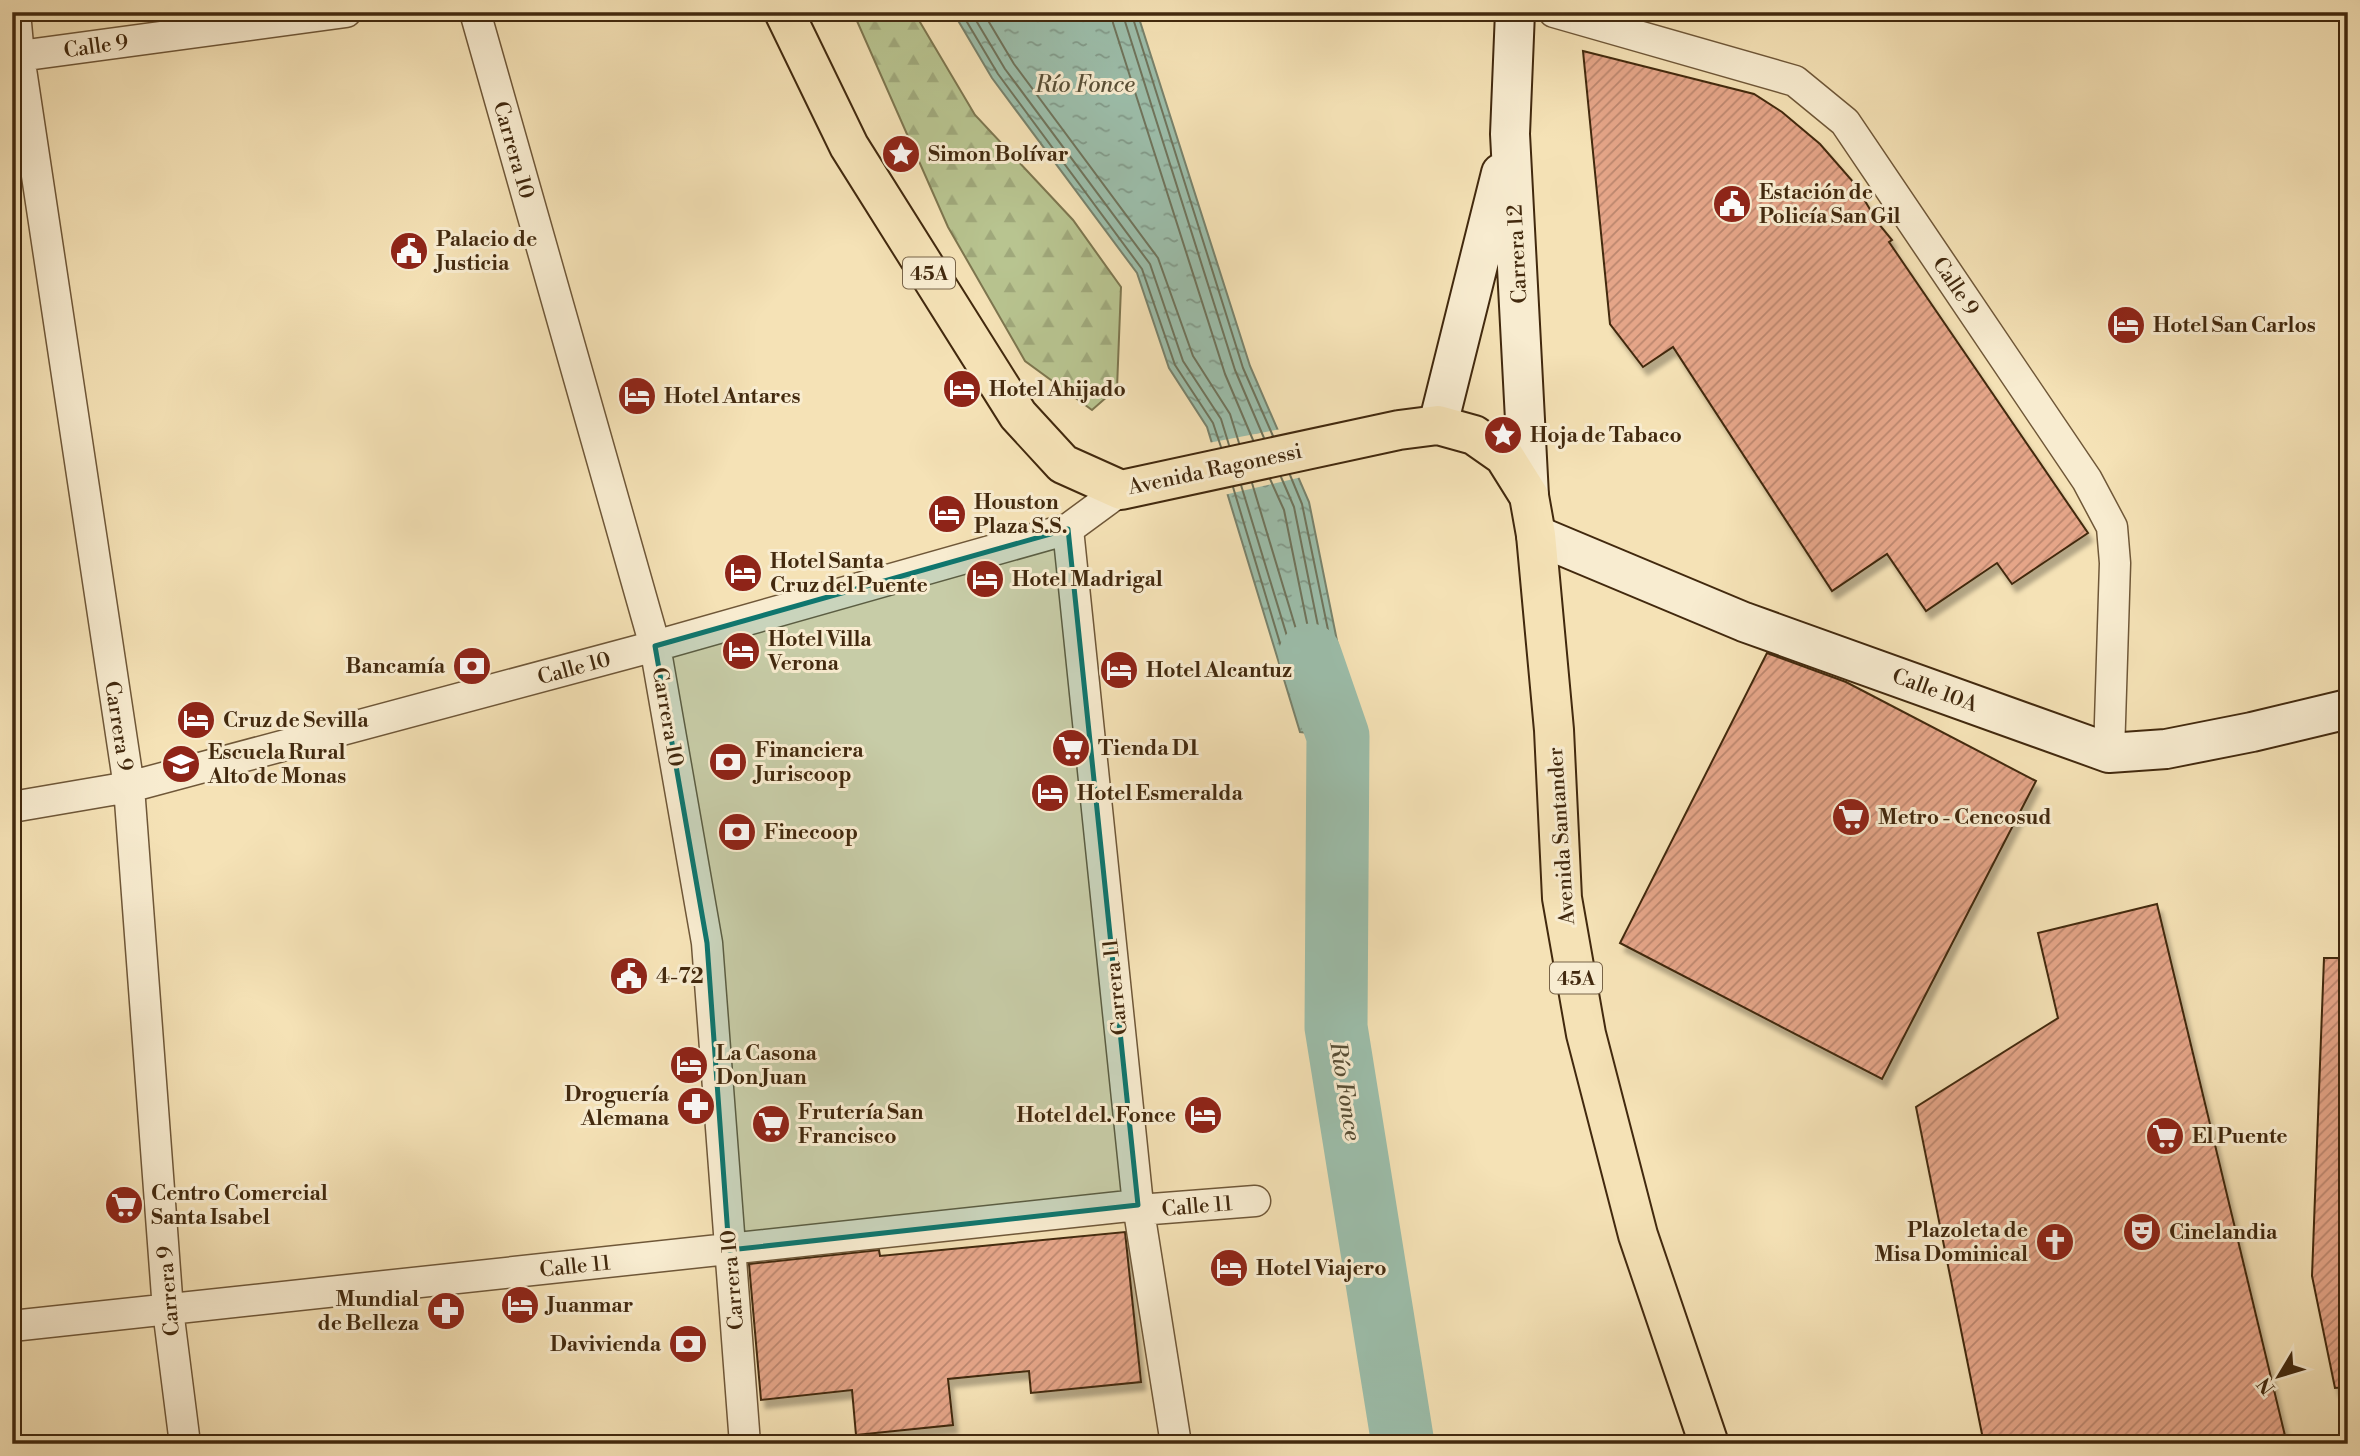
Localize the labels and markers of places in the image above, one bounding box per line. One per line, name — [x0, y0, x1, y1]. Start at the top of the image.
place icon: Simon Bolívar — [880, 133, 922, 175]
place label: Simon Bolívar — [928, 142, 1069, 168]
place label: Estación de Policía San Gil — [1759, 180, 1901, 230]
public building icon: Estación de Policía San Gil — [1711, 183, 1753, 225]
place label: Palacio de Justicia — [433, 227, 537, 277]
public building icon: Palacio de Justicia — [388, 230, 430, 272]
hotel icon: Hotel San Carlos — [2105, 304, 2147, 346]
place label: Hotel San Carlos — [2153, 313, 2316, 339]
hotel icon: Hotel Ahijado — [941, 368, 983, 410]
hotel icon: Hotel Antares — [616, 375, 658, 417]
place label: Hotel Ahijado — [989, 377, 1126, 403]
place label: Hotel Antares — [664, 384, 801, 410]
place icon: Hoja de Tabaco — [1482, 414, 1524, 456]
place label: Hoja de Tabaco — [1530, 423, 1682, 449]
place label: Houston Plaza S.S. — [974, 490, 1067, 540]
hotel icon: Houston Plaza S.S. — [926, 493, 968, 535]
place label: Hotel Santa Cruz del Puente — [770, 549, 928, 599]
hotel icon: Hotel Santa Cruz del Puente — [722, 552, 764, 594]
hotel icon: Hotel Madrigal — [964, 558, 1006, 600]
place label: Hotel Madrigal — [1012, 567, 1163, 593]
place label: Hotel Villa Verona — [767, 627, 872, 677]
hotel icon: Hotel Villa Verona — [720, 630, 762, 672]
bank icon: Bancamía — [451, 645, 493, 687]
hotel icon: Hotel Alcantuz — [1098, 649, 1140, 691]
place label: Bancamía — [346, 654, 446, 680]
place label: Hotel Alcantuz — [1146, 658, 1292, 684]
hotel icon: Cruz de Sevilla — [175, 699, 217, 741]
place label: Cruz de Sevilla — [223, 708, 369, 734]
supermarket icon: Tienda D1 — [1050, 727, 1092, 769]
place label: Tienda D1 — [1098, 736, 1199, 762]
place label: Financiera Juriscoop — [752, 738, 864, 788]
place label: Escuela Rural Alto de Monas — [207, 740, 346, 790]
bank icon: Financiera Juriscoop — [707, 741, 749, 783]
school or university icon: Escuela Rural Alto de Monas — [160, 743, 202, 785]
hotel icon: Hotel Esmeralda — [1029, 772, 1071, 814]
place label: Hotel Esmeralda — [1077, 781, 1244, 807]
supermarket icon: Metro - Cencosud — [1830, 796, 1872, 838]
place label: Metro - Cencosud — [1878, 805, 2052, 831]
bank icon: Finecoop — [716, 811, 758, 853]
place label: Finecoop — [764, 820, 858, 846]
public building icon: 4-72 — [608, 955, 650, 997]
place label: 4-72 — [656, 964, 704, 990]
place label: La Casona Don Juan — [716, 1041, 818, 1091]
hotel icon: La Casona Don Juan — [668, 1044, 710, 1086]
place label: Droguería Alemana — [564, 1082, 670, 1132]
pharmacy icon: Droguería Alemana — [675, 1085, 717, 1127]
hotel icon: Hotel del. Fonce — [1182, 1094, 1224, 1136]
place label: Frutería San Francisco — [798, 1100, 923, 1150]
supermarket icon: Frutería San Francisco — [750, 1103, 792, 1145]
place label: Hotel del. Fonce — [1016, 1103, 1176, 1129]
supermarket icon: El Puente — [2144, 1115, 2186, 1157]
place label: El Puente — [2192, 1124, 2288, 1150]
place label: Centro Comercial Santa Isabel — [151, 1181, 328, 1231]
supermarket icon: Centro Comercial Santa Isabel — [103, 1184, 145, 1226]
theatre icon: Cinelandia — [2121, 1211, 2163, 1253]
place label: Plazoleta de Misa Dominical — [1874, 1218, 2028, 1268]
place label: Cinelandia — [2169, 1220, 2278, 1246]
church icon: Plazoleta de Misa Dominical — [2034, 1221, 2076, 1263]
hotel icon: Hotel Viajero — [1208, 1247, 1250, 1289]
place label: Hotel Viajero — [1256, 1256, 1387, 1282]
hotel icon: Juanmar — [499, 1284, 541, 1326]
place label: Mundial de Belleza — [318, 1287, 420, 1337]
pharmacy icon: Mundial de Belleza — [425, 1290, 467, 1332]
place label: Juanmar — [544, 1293, 633, 1319]
bank icon: Davivienda — [667, 1323, 709, 1365]
place label: Davivienda — [550, 1332, 662, 1358]

